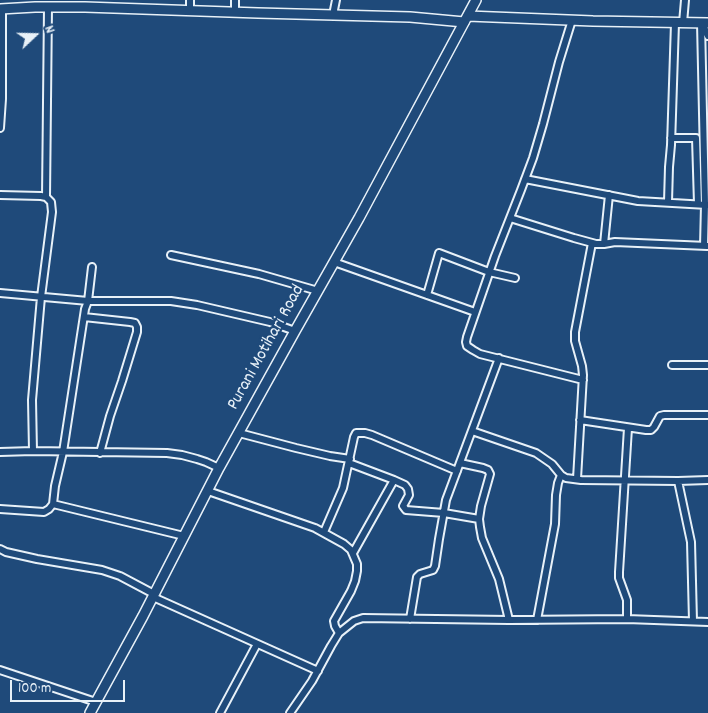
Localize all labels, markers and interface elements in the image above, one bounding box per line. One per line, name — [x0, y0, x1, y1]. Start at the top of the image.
north arrow — [10, 10, 60, 60]
text: N — [38, 23, 60, 36]
street label: Purani Motihari Road — [224, 282, 310, 414]
scale bar — [12, 670, 128, 702]
text: 100 m — [18, 678, 51, 700]

